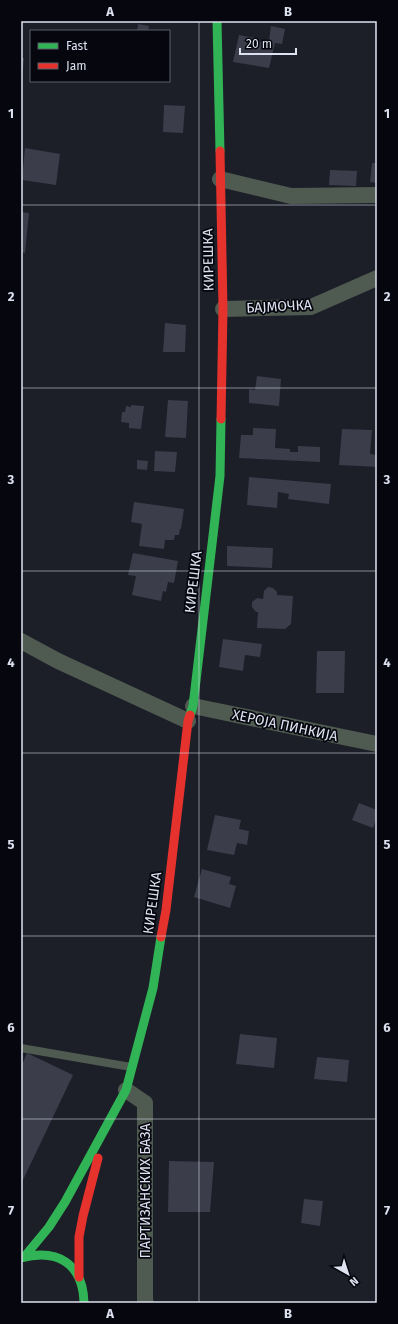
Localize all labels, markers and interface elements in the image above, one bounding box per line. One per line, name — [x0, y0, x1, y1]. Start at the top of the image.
text: A — [105, 4, 114, 19]
text: B — [284, 4, 292, 19]
legend — [30, 30, 170, 82]
scale bar — [240, 30, 296, 56]
text: 20 m — [246, 37, 272, 51]
text: Fast — [66, 39, 88, 53]
text: Jam — [66, 59, 86, 73]
text: 1 — [8, 106, 14, 121]
text: 1 — [384, 106, 390, 121]
street label: КИРЕШКА — [199, 229, 218, 291]
text: 2 — [8, 289, 15, 304]
text: 2 — [384, 289, 391, 304]
street label: БАЈМОЧКА — [246, 296, 312, 317]
text: 3 — [7, 472, 15, 487]
text: 3 — [383, 472, 391, 487]
street label: КИРЕШКА — [181, 550, 206, 614]
text: 4 — [7, 655, 15, 670]
text: 4 — [383, 655, 391, 670]
street label: ХЕРОЈА ПИНКИЈА — [231, 706, 339, 745]
text: 5 — [8, 837, 15, 852]
text: 5 — [384, 837, 391, 852]
street label: КИРЕШКА — [140, 871, 165, 935]
text: 6 — [7, 1020, 15, 1035]
text: 6 — [383, 1020, 391, 1035]
street label: ПАРТИЗАНСКИХ БАЗА — [137, 1124, 154, 1258]
text: 7 — [8, 1203, 14, 1218]
text: 7 — [384, 1203, 390, 1218]
north arrow — [328, 1254, 368, 1294]
text: N — [347, 1274, 361, 1289]
text: A — [105, 1306, 114, 1321]
text: B — [284, 1306, 292, 1321]

